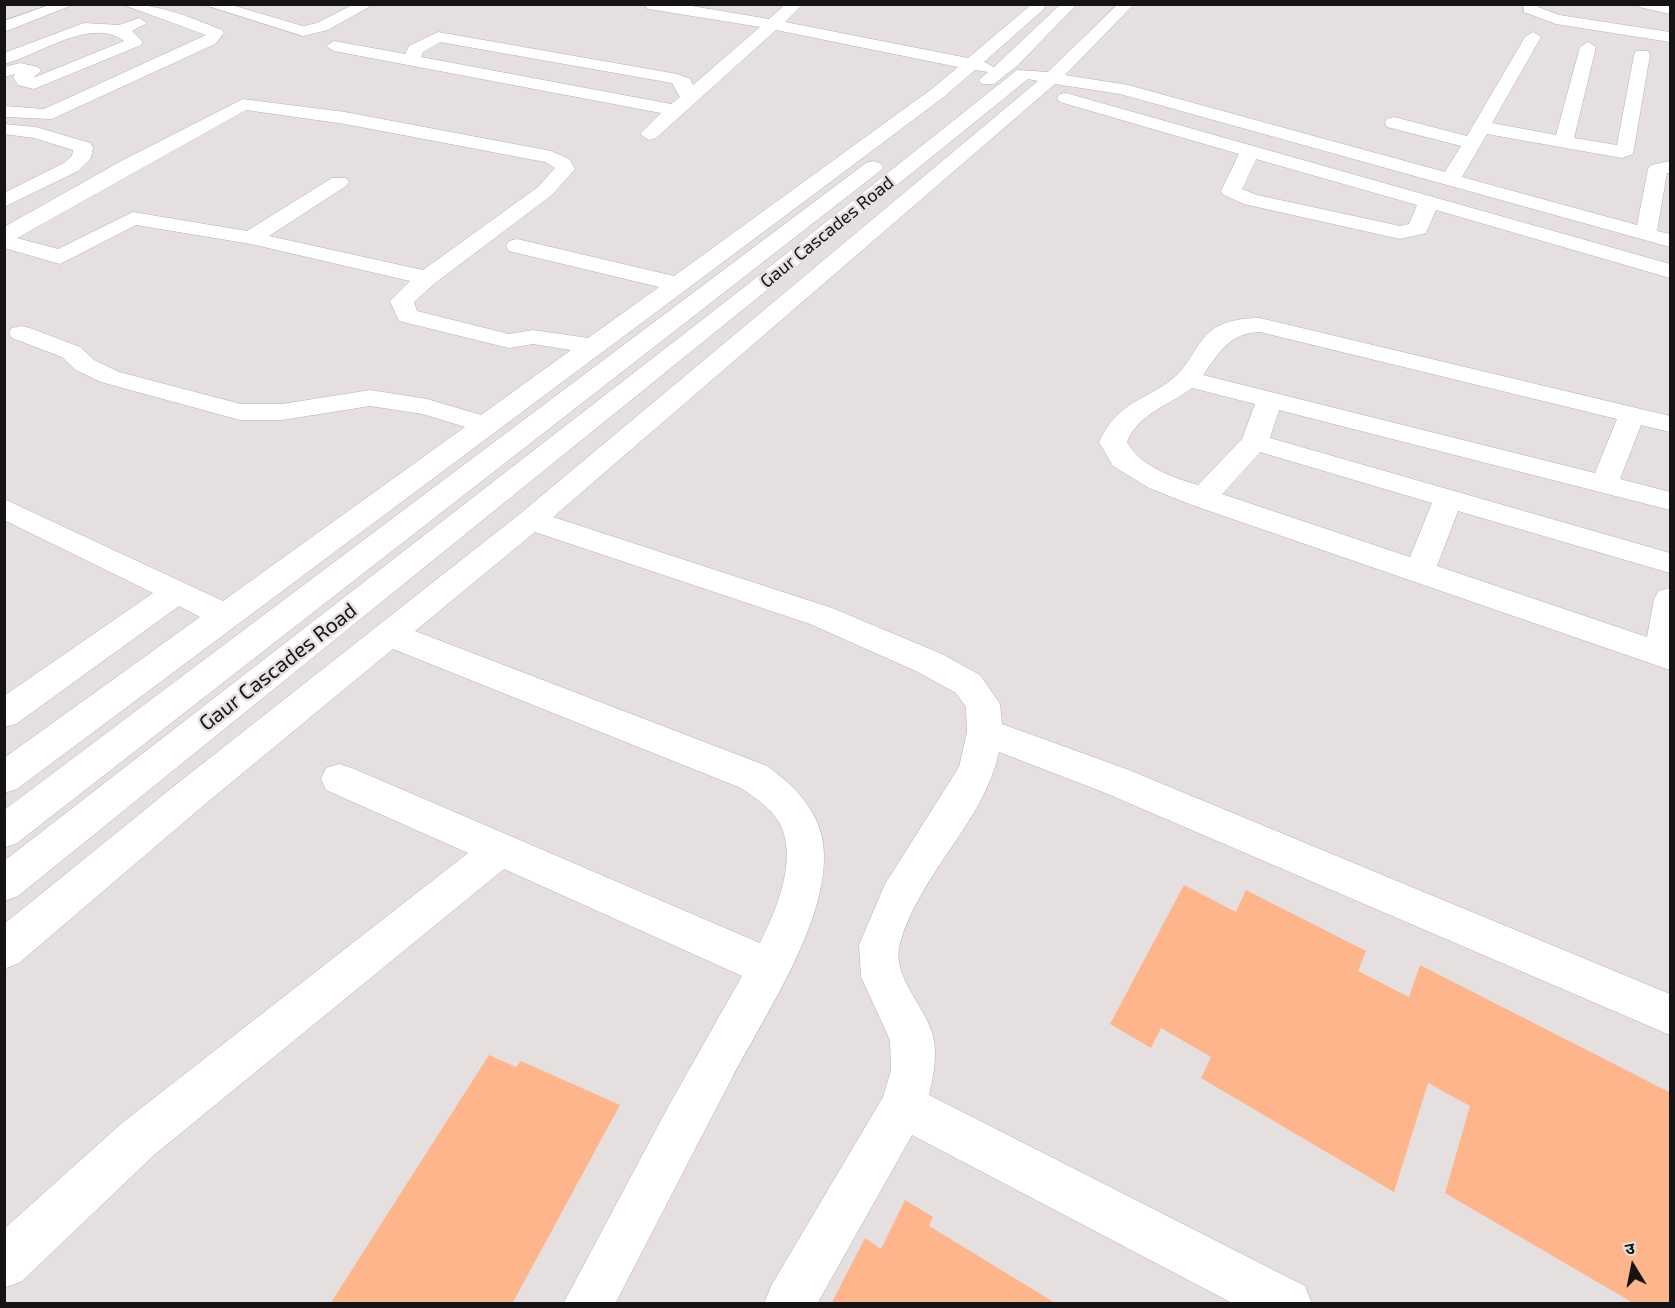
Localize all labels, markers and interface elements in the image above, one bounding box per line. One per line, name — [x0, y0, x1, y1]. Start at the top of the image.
street label: Gaur Cascades Road — [756, 172, 898, 292]
street label: Gaur Cascades Road — [194, 598, 362, 736]
north arrow — [1603, 1236, 1663, 1296]
text: उ — [1624, 1238, 1636, 1258]

